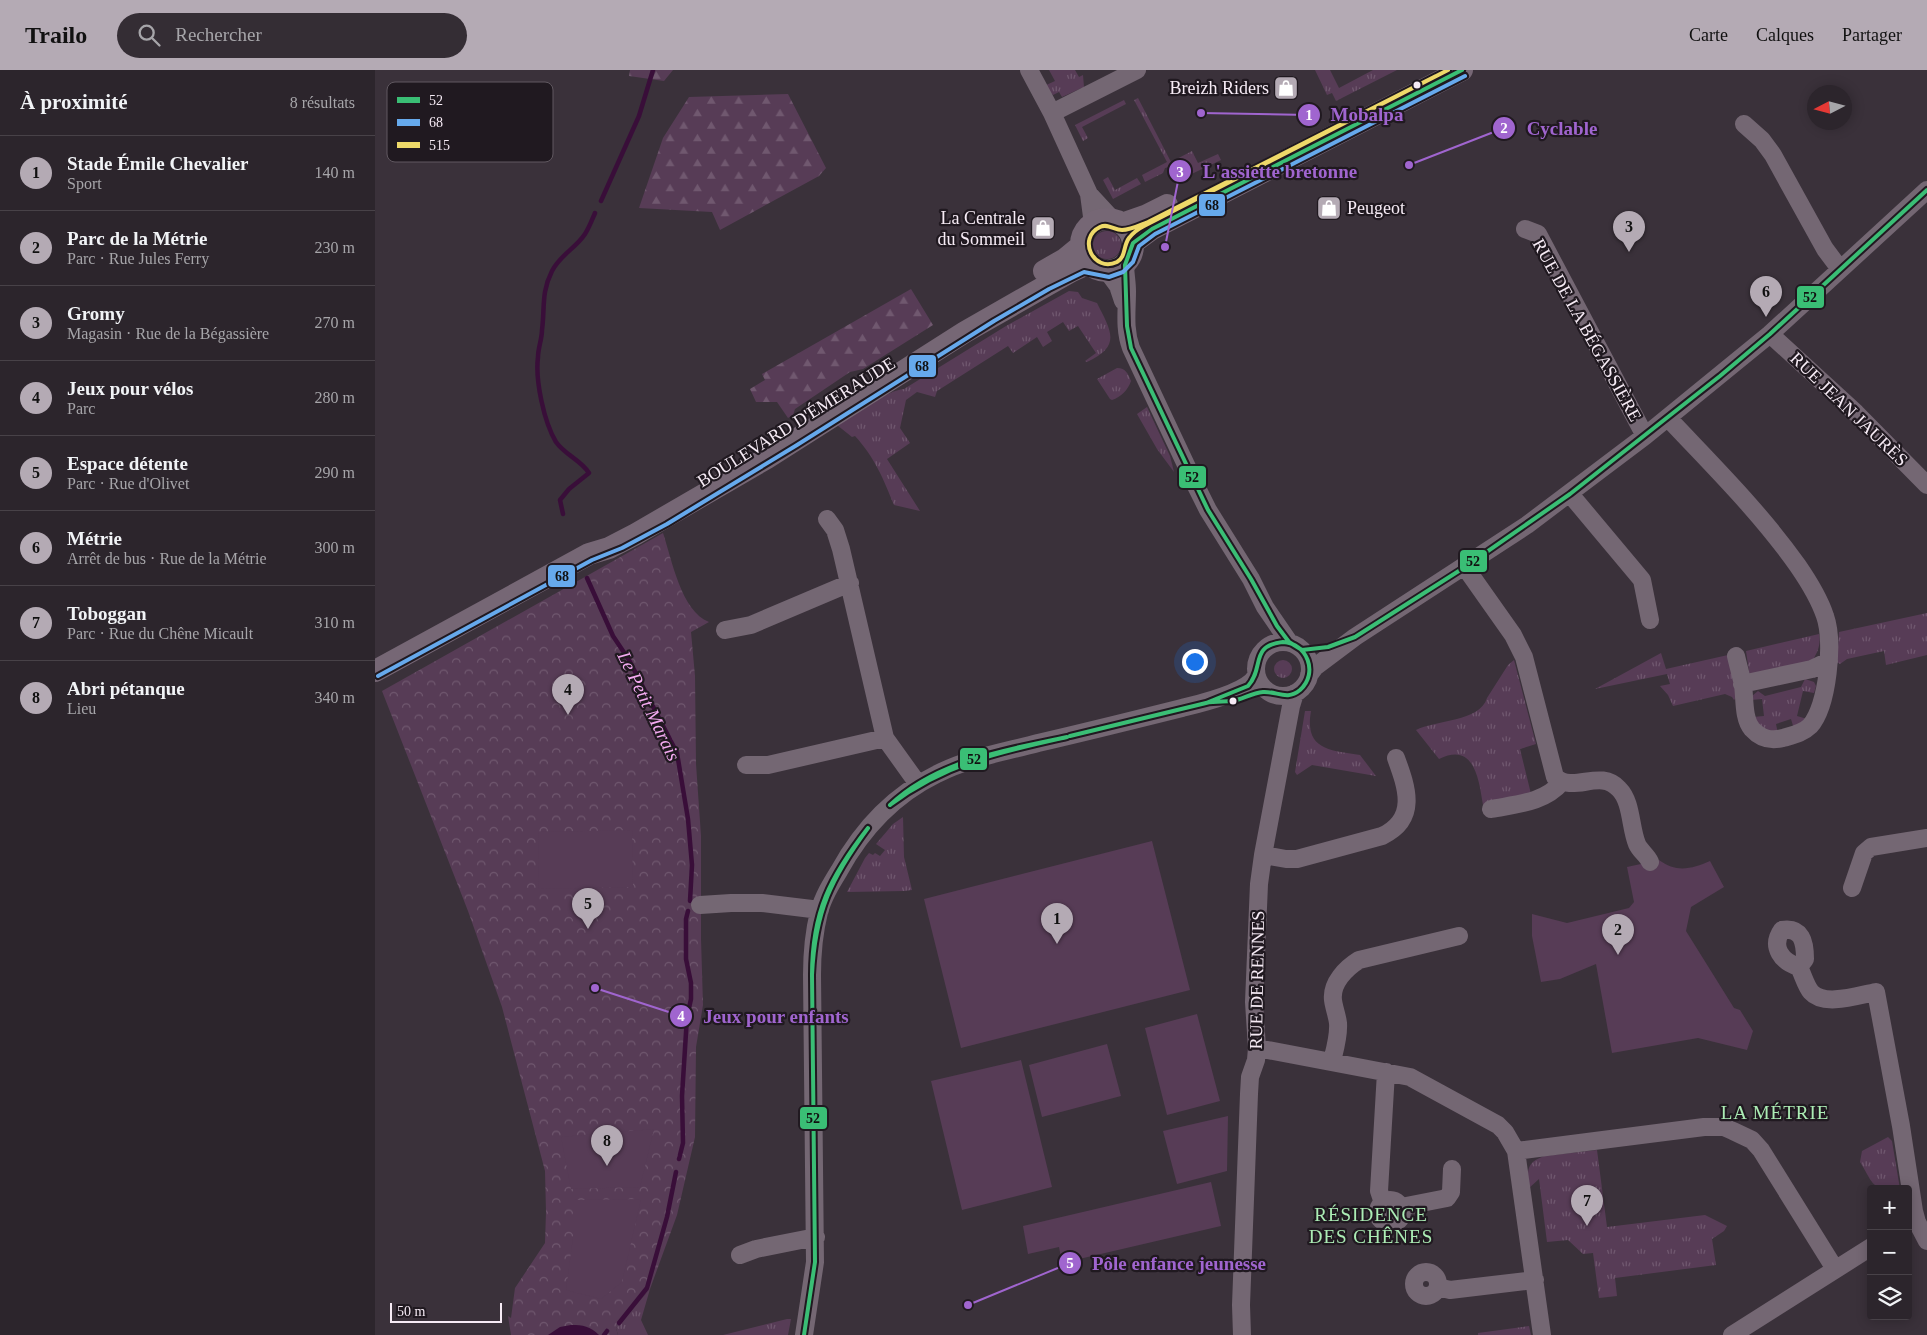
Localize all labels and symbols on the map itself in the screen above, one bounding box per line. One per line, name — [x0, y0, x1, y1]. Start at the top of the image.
shop icon: Breizh Riders — [1273, 75, 1299, 101]
place label: Breizh Riders — [1170, 78, 1269, 98]
unlabelled marker — [1412, 80, 1422, 90]
legend — [387, 82, 553, 162]
north arrow — [1807, 85, 1852, 130]
text: 52 — [429, 93, 443, 108]
callout: Mobalpa — [1296, 98, 1414, 132]
text: Mobalpa — [1331, 104, 1404, 125]
text: 1 — [1305, 107, 1313, 123]
callout: Cyclable — [1491, 111, 1607, 145]
text: 68 — [429, 115, 443, 130]
text: Cyclable — [1527, 118, 1597, 139]
text: 2 — [1500, 120, 1508, 136]
text: 515 — [429, 138, 450, 153]
callout: L'assiette bretonne — [1168, 154, 1367, 188]
text: L'assiette bretonne — [1203, 161, 1357, 182]
text: 3 — [1176, 164, 1184, 180]
line badge: 68 — [1198, 193, 1226, 217]
shop icon: Peugeot — [1316, 195, 1342, 221]
text: 68 — [1205, 198, 1219, 213]
place label: Peugeot — [1347, 198, 1405, 218]
place label: La Centrale du Sommeil — [937, 208, 1025, 249]
pin: 3 — [1613, 211, 1645, 252]
shop icon: La Centrale du Sommeil — [1030, 215, 1056, 241]
street label: RUE DE LA BÉGASSIÈRE — [1528, 235, 1646, 425]
pin: 6 — [1750, 276, 1782, 317]
line badge: 52 — [1796, 285, 1825, 309]
text: 52 — [1803, 290, 1817, 305]
street label: RUE JEAN JAURÈS — [1786, 347, 1912, 470]
street label: BOULEVARD D'ÉMERAUDE — [693, 352, 899, 491]
line badge: 68 — [908, 354, 937, 378]
text: 68 — [915, 359, 929, 374]
line badge: 52 — [1178, 465, 1207, 489]
text: 52 — [1185, 470, 1199, 485]
line badge: 52 — [1459, 549, 1488, 573]
text: 52 — [1466, 554, 1480, 569]
line badge: 68 — [547, 564, 576, 588]
text: 68 — [555, 569, 569, 584]
water label: Le Petit Marais — [613, 647, 685, 764]
your location — [1182, 649, 1208, 675]
pin: 4 — [552, 674, 584, 715]
unlabelled marker — [1228, 696, 1238, 706]
line badge: 52 — [959, 747, 988, 771]
text: 52 — [967, 752, 981, 767]
pin: 5 — [572, 888, 604, 929]
pin: 1 — [1041, 903, 1073, 944]
street label: RUE DE RENNES — [1246, 910, 1268, 1050]
pin: 2 — [1602, 914, 1634, 955]
callout: Jeux pour enfants — [668, 999, 859, 1033]
text: Jeux pour enfants — [703, 1006, 849, 1027]
text: 4 — [677, 1008, 685, 1024]
district label: LA MÉTRIE — [1721, 1102, 1829, 1123]
line badge: 52 — [799, 1106, 828, 1130]
text: 52 — [806, 1111, 820, 1126]
pin: 8 — [591, 1125, 623, 1166]
pin: 7 — [1571, 1185, 1603, 1226]
district label: RÉSIDENCE DES CHÊNES — [1309, 1204, 1433, 1247]
callout: Pôle enfance jeunesse — [1057, 1246, 1276, 1280]
text: Pôle enfance jeunesse — [1092, 1253, 1266, 1274]
text: 5 — [1066, 1255, 1074, 1271]
scale bar — [390, 1300, 503, 1323]

